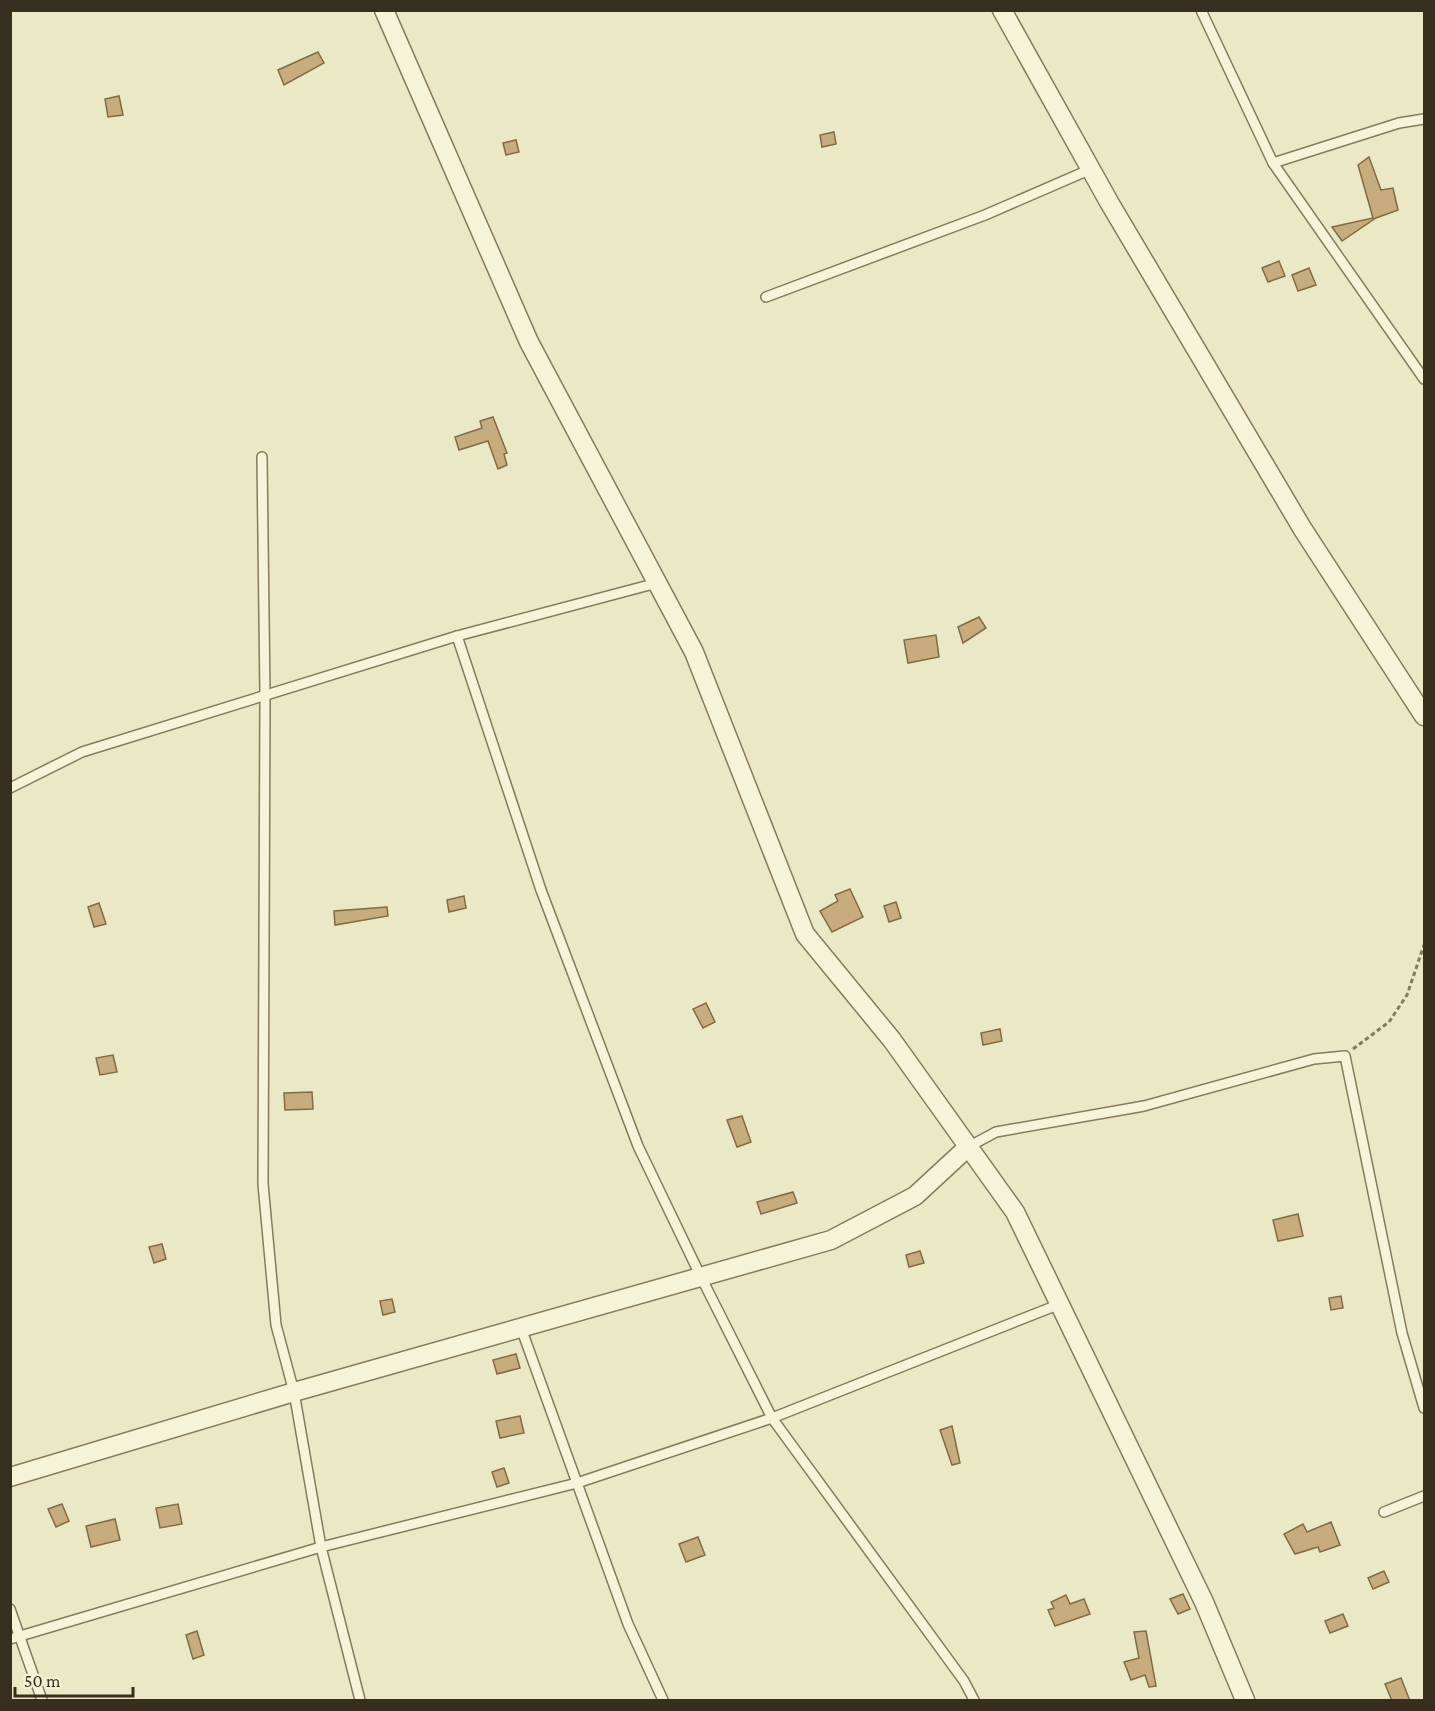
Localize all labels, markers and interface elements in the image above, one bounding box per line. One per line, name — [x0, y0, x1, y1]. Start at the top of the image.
scale bar — [15, 1660, 134, 1698]
text: 50 m — [24, 1671, 61, 1691]

